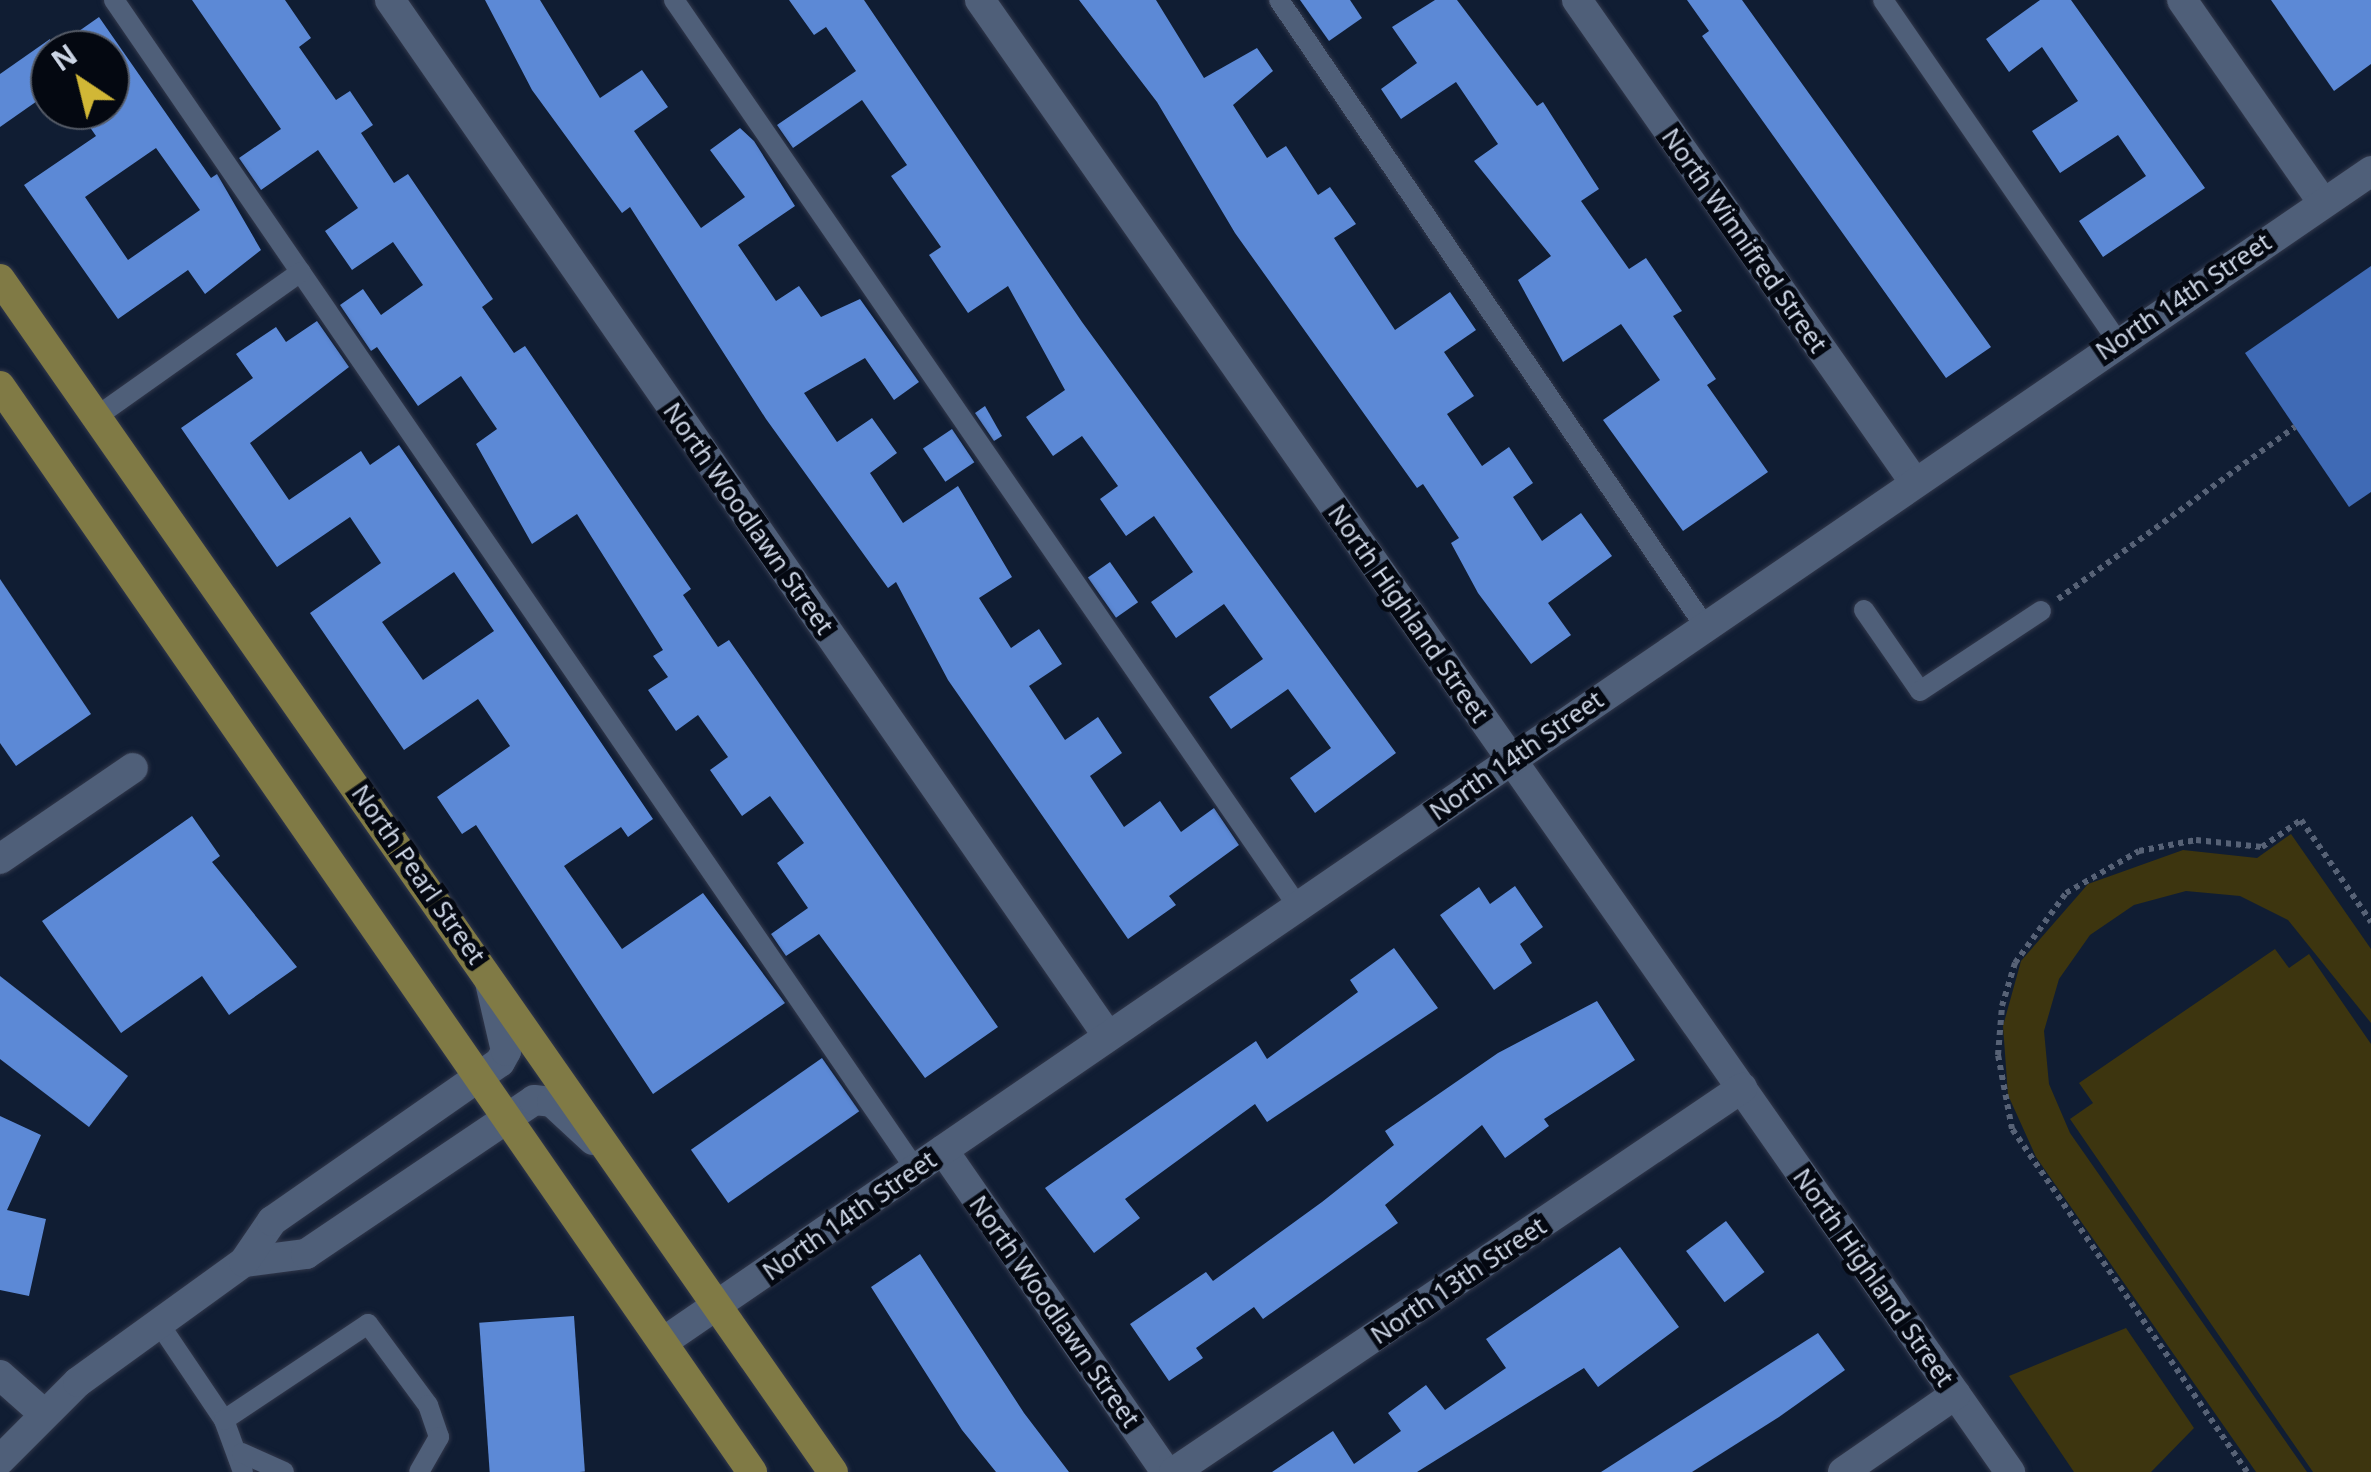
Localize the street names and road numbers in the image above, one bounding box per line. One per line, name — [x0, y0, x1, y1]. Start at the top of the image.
street label: North Winnifred Street — [1656, 122, 1834, 358]
street label: North 14th Street — [2090, 226, 2276, 366]
street label: North Woodlawn Street — [658, 396, 840, 640]
street label: North Highland Street — [1322, 498, 1496, 728]
street label: North 14th Street — [1424, 684, 1608, 826]
street label: North Pearl Street — [346, 779, 492, 969]
street label: North 14th Street — [757, 1144, 941, 1286]
street label: North Highland Street — [1787, 1162, 1961, 1392]
street label: North Woodlawn Street — [964, 1189, 1146, 1433]
street label: North 13th Street — [1365, 1210, 1551, 1350]

